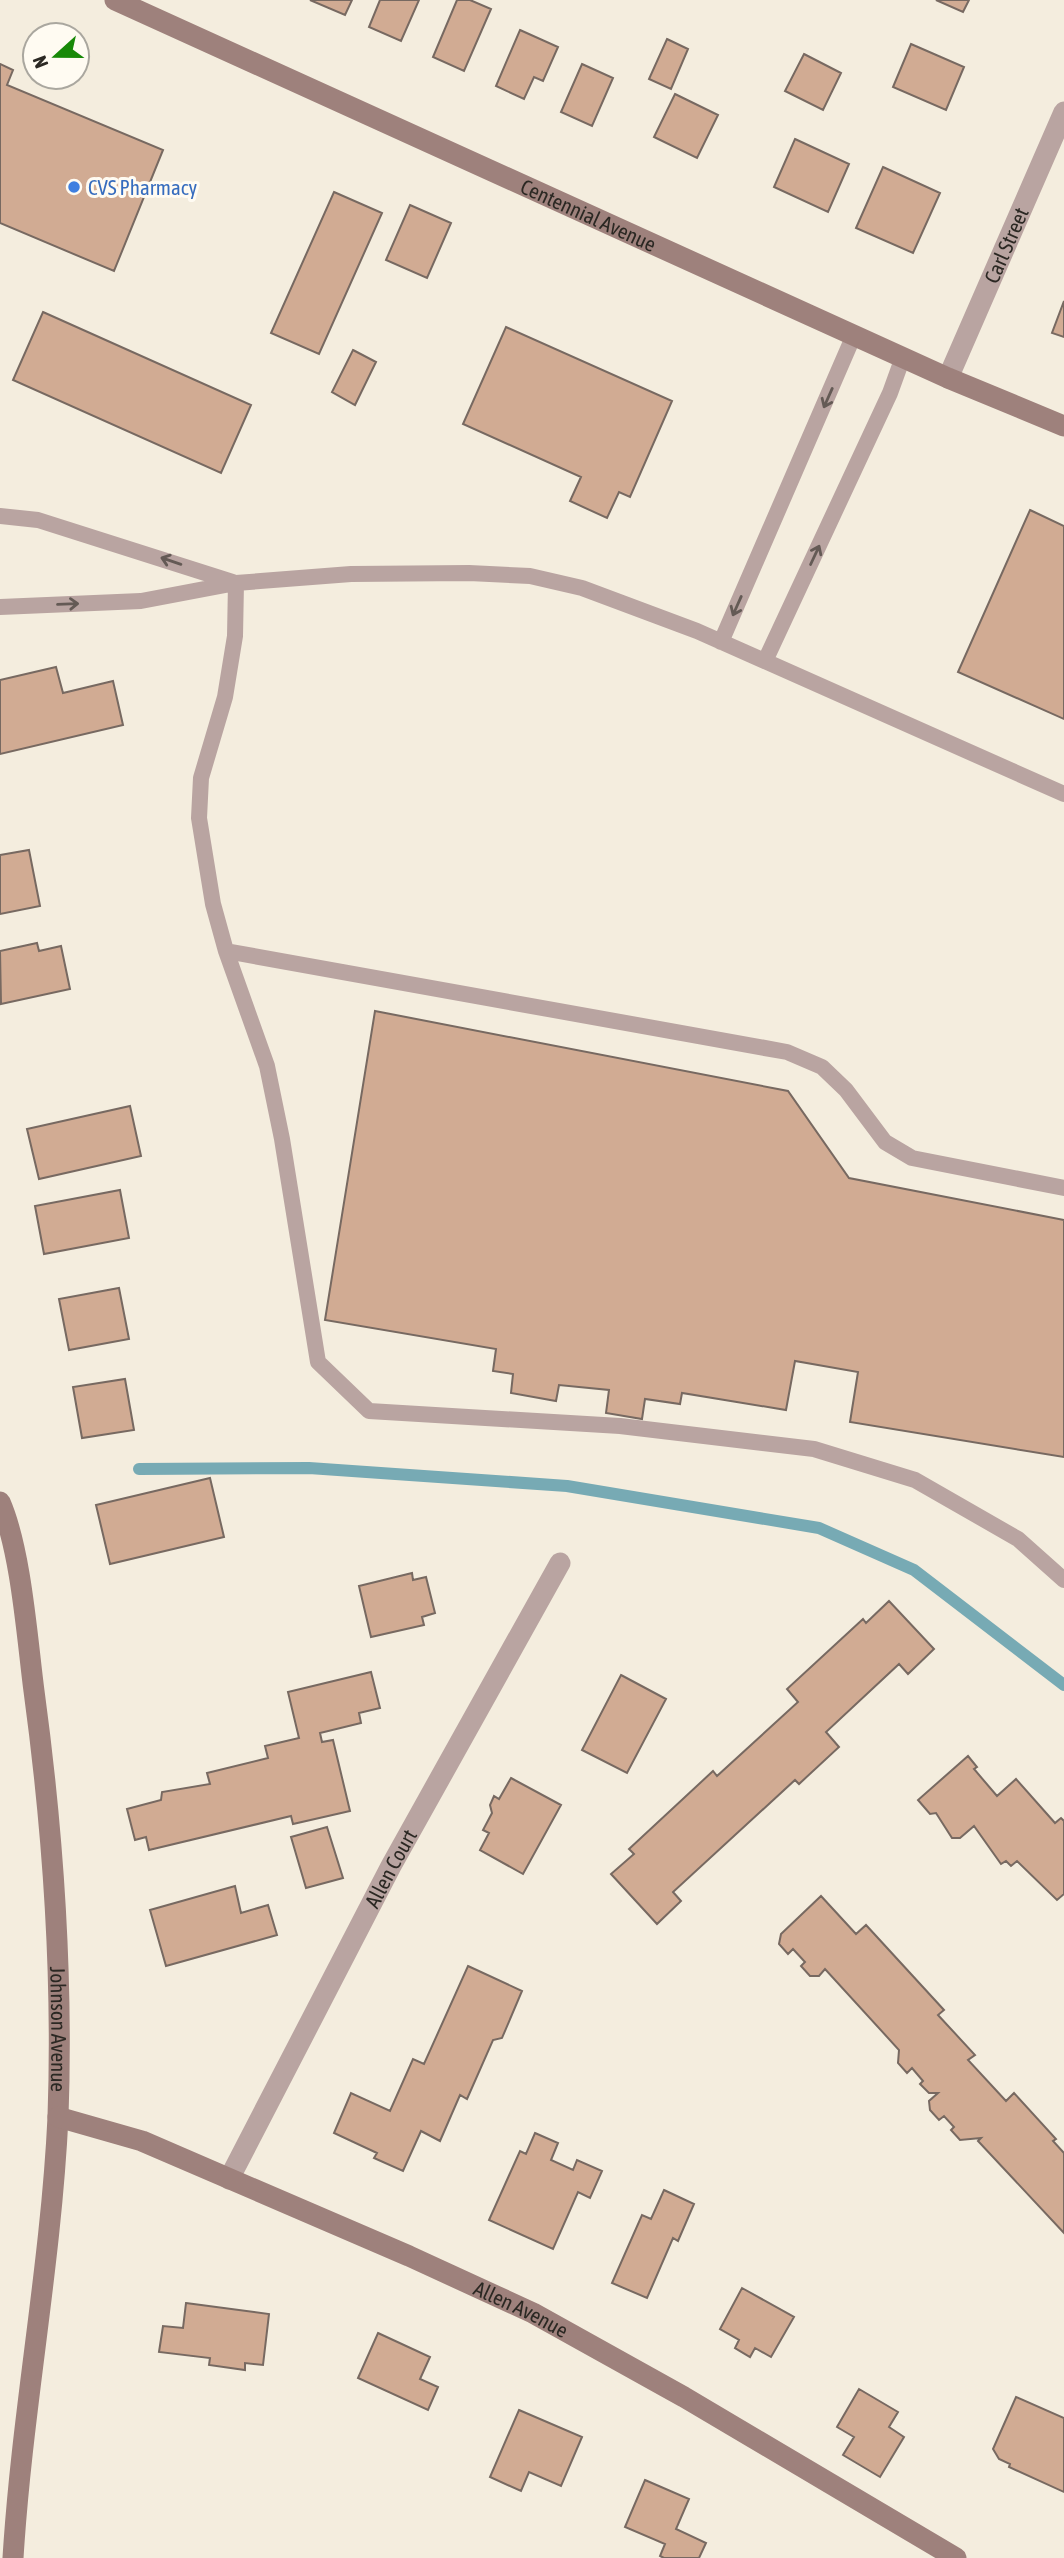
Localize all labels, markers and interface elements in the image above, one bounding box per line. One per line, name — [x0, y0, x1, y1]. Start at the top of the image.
north arrow — [21, 21, 91, 91]
text: N — [28, 53, 52, 71]
street label: Centennial Avenue — [517, 174, 660, 256]
place label: CVS Pharmacy — [88, 175, 198, 199]
marker: CVS Pharmacy — [66, 179, 82, 195]
street label: Carl Street — [979, 204, 1033, 287]
one-way arrow — [821, 386, 834, 408]
one-way arrow — [809, 545, 822, 566]
one-way arrow — [160, 554, 182, 566]
one-way arrow — [730, 595, 743, 616]
one-way arrow — [56, 598, 79, 611]
street label: Allen Court — [360, 1825, 421, 1912]
street label: Johnson Avenue — [46, 1966, 71, 2092]
street label: Allen Avenue — [470, 2276, 572, 2342]

